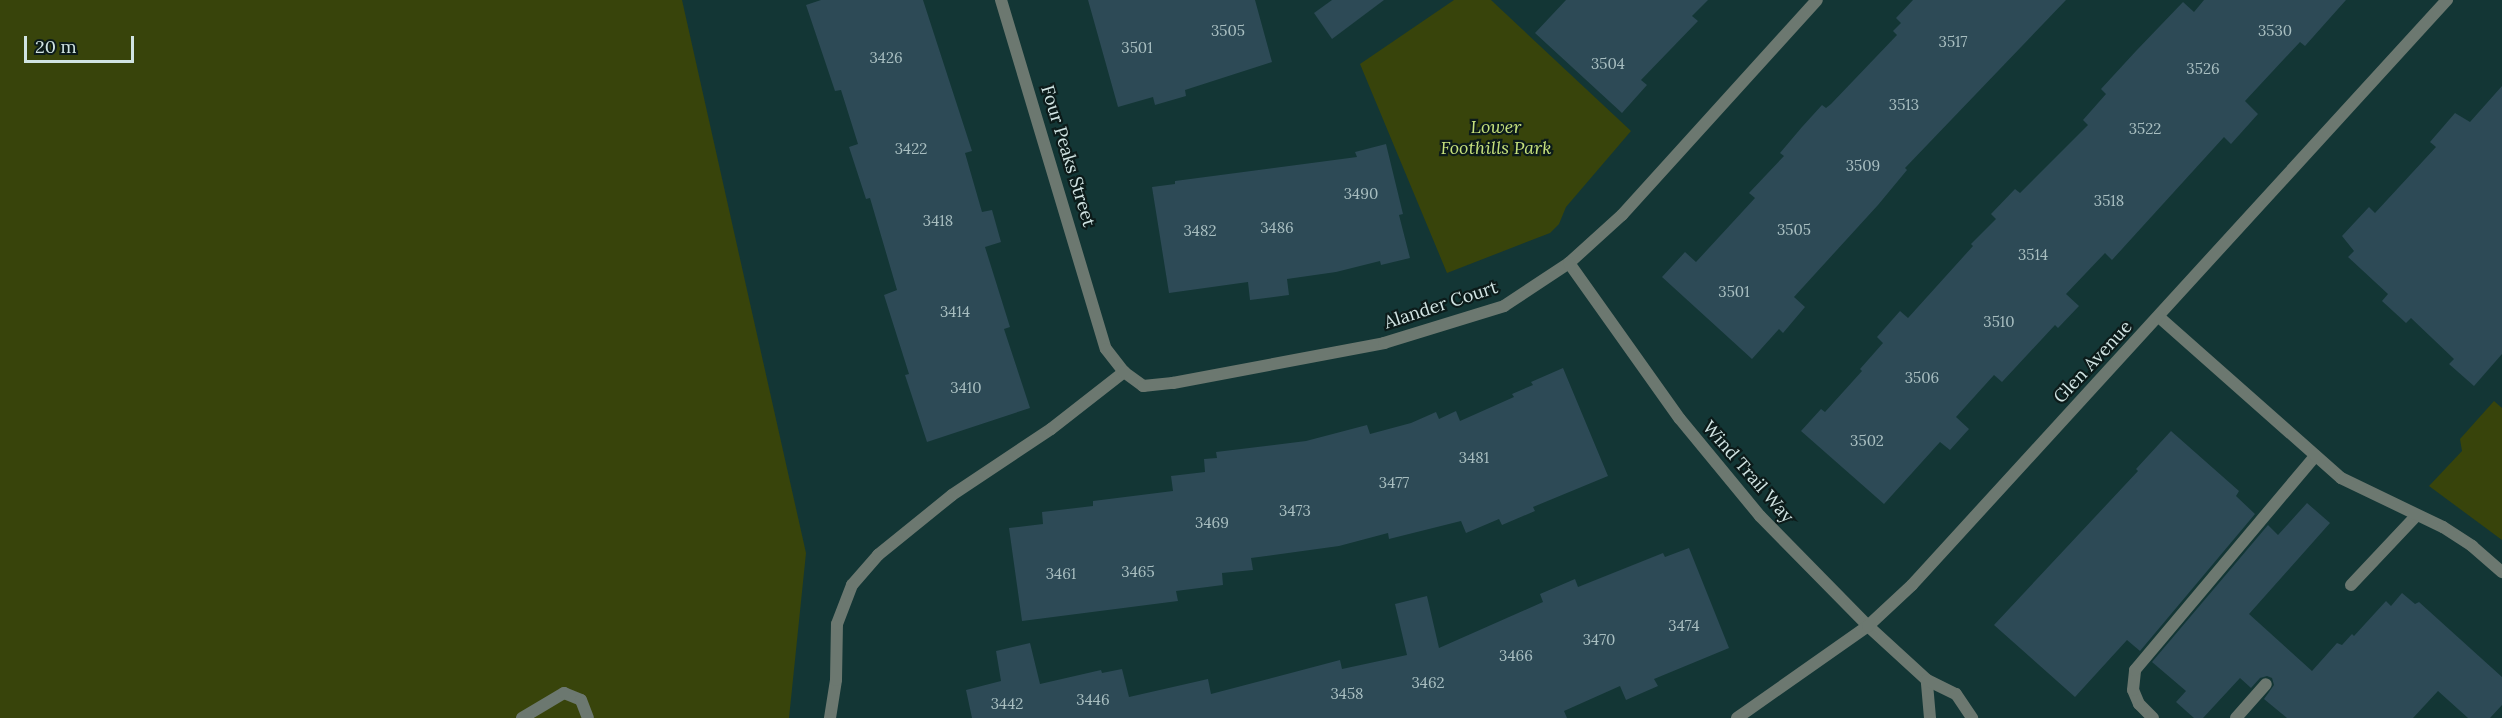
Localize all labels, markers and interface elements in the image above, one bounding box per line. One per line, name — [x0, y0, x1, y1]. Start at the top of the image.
house number: 3505 — [1211, 22, 1245, 40]
house number: 3530 — [2258, 22, 2292, 40]
scale bar — [27, 24, 136, 62]
house number: 3517 — [1939, 33, 1967, 51]
text: 20 m — [35, 35, 77, 58]
house number: 3501 — [1121, 39, 1153, 57]
house number: 3426 — [869, 49, 903, 67]
house number: 3504 — [1591, 55, 1625, 73]
house number: 3526 — [2186, 60, 2220, 78]
street label: Four Peaks Street — [1036, 83, 1100, 229]
house number: 3513 — [1889, 96, 1919, 114]
park label: Lower Foothills Park — [1441, 117, 1551, 160]
house number: 3522 — [2129, 120, 2161, 138]
house number: 3422 — [895, 140, 927, 158]
house number: 3509 — [1846, 157, 1880, 175]
house number: 3490 — [1344, 185, 1378, 203]
house number: 3518 — [2094, 192, 2124, 210]
house number: 3418 — [923, 212, 953, 230]
house number: 3486 — [1260, 219, 1294, 237]
house number: 3505 — [1777, 221, 1811, 239]
house number: 3482 — [1184, 222, 1216, 240]
house number: 3514 — [2018, 246, 2048, 264]
street label: Alander Court — [1381, 276, 1501, 334]
house number: 3501 — [1718, 283, 1750, 301]
house number: 3414 — [940, 303, 970, 321]
house number: 3510 — [1983, 313, 2015, 331]
street label: Glen Avenue — [2049, 316, 2137, 408]
house number: 3506 — [1905, 369, 1939, 387]
house number: 3410 — [950, 379, 982, 397]
street label: Wind Trail Way — [1698, 417, 1798, 527]
house number: 3502 — [1850, 432, 1884, 450]
house number: 3481 — [1459, 449, 1489, 467]
house number: 3477 — [1379, 474, 1409, 492]
house number: 3473 — [1279, 502, 1311, 520]
house number: 3469 — [1195, 514, 1229, 532]
house number: 3465 — [1121, 563, 1155, 581]
house number: 3461 — [1046, 565, 1076, 583]
house number: 3474 — [1668, 617, 1700, 635]
house number: 3470 — [1583, 631, 1615, 649]
house number: 3466 — [1499, 647, 1533, 665]
house number: 3462 — [1411, 674, 1445, 692]
house number: 3458 — [1330, 685, 1364, 703]
house number: 3446 — [1076, 691, 1110, 709]
house number: 3442 — [991, 695, 1023, 713]

